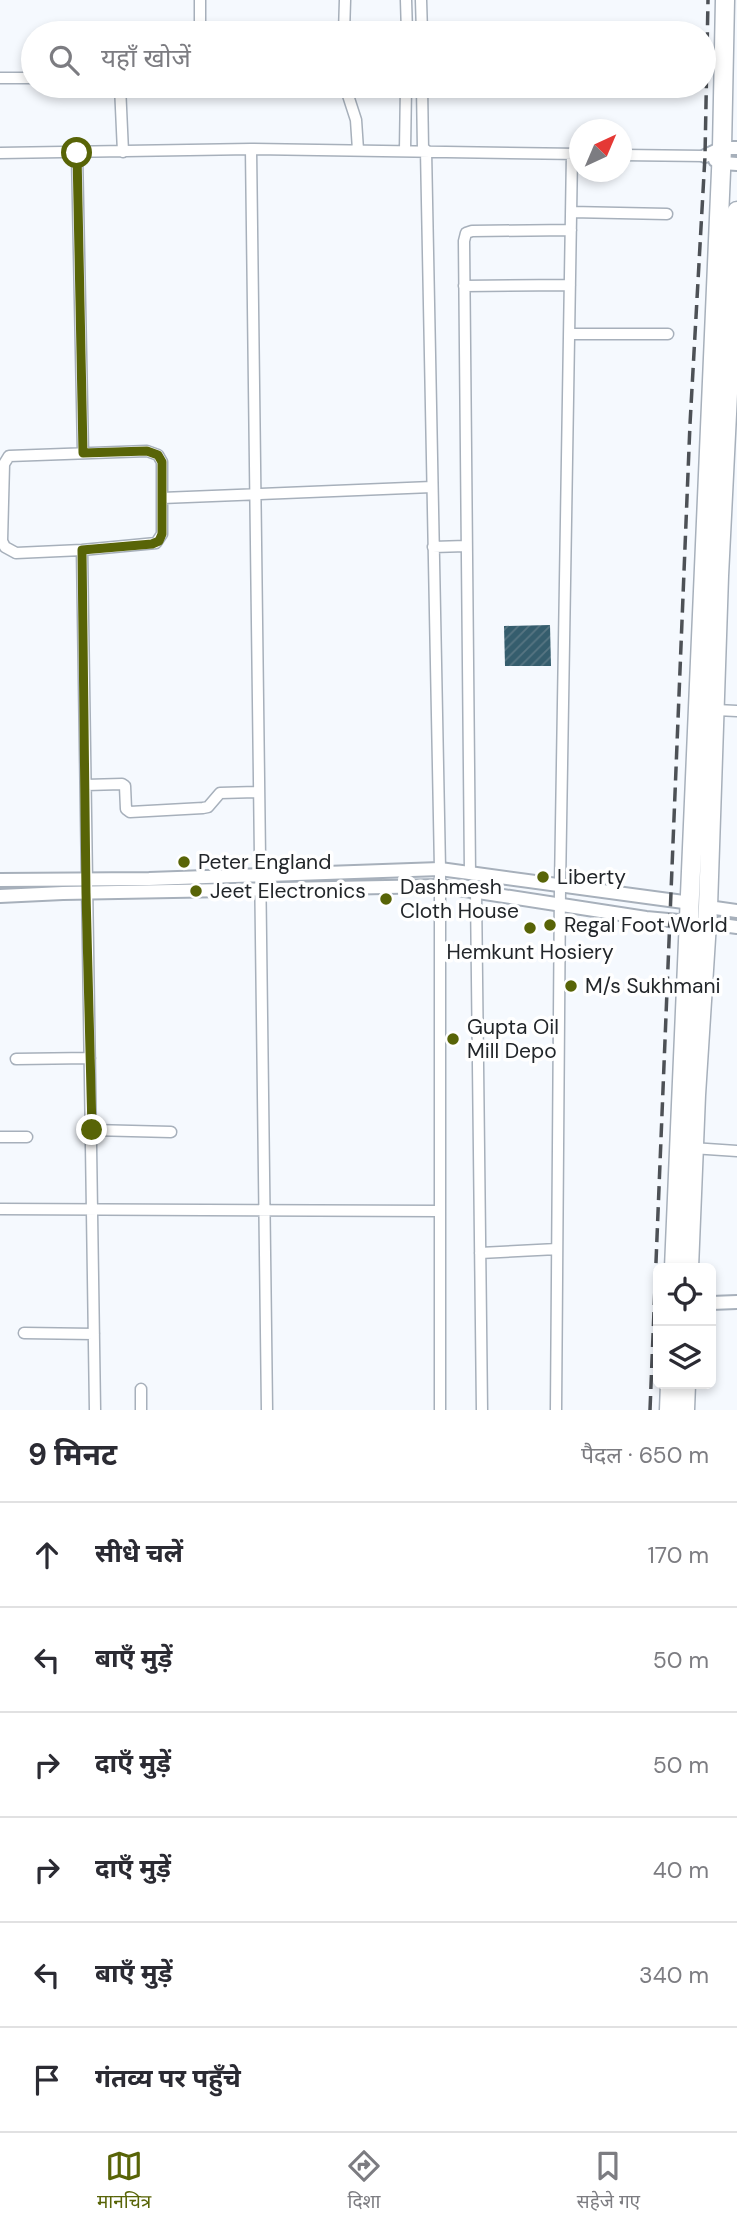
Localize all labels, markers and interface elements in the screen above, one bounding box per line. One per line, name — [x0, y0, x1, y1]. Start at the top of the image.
search box — [21, 21, 716, 98]
icon: search — [45, 41, 83, 79]
text: यहाँ खोजें — [101, 41, 191, 75]
north arrow — [569, 119, 632, 182]
route start — [61, 137, 92, 168]
place label: Peter England — [198, 848, 331, 876]
marker: Peter England — [176, 854, 192, 870]
place label: Liberty — [557, 863, 626, 891]
marker: Liberty — [535, 869, 551, 885]
place label: Dashmesh Cloth House — [400, 873, 519, 925]
place label: Jeet Electronics — [210, 877, 366, 905]
marker: Jeet Electronics — [188, 883, 204, 899]
marker: Dashmesh Cloth House — [378, 891, 394, 907]
place label: Regal Foot World — [564, 911, 728, 939]
marker: Regal Foot World — [542, 917, 558, 933]
marker: Hemkunt Hosiery — [522, 920, 538, 936]
place label: Hemkunt Hosiery — [446, 938, 614, 966]
place label: M/s Sukhmani — [585, 972, 721, 1000]
marker: M/s Sukhmani — [563, 978, 579, 994]
place label: Gupta Oil Mill Depo — [467, 1013, 559, 1065]
marker: Gupta Oil Mill Depo — [445, 1031, 461, 1047]
route end — [76, 1114, 107, 1145]
map controls — [653, 1263, 716, 1389]
button: locate — [653, 1263, 716, 1326]
button: layers — [653, 1326, 716, 1389]
text: 9 मिनट — [28, 1435, 117, 1474]
text: पैदल · 650 m — [581, 1440, 709, 1470]
icon: ahead — [28, 1536, 66, 1574]
text: सीधे चलें — [95, 1536, 183, 1570]
text: 170 m — [648, 1540, 709, 1570]
icon: left — [28, 1641, 66, 1679]
text: बाएँ मुड़ें — [95, 1641, 172, 1675]
text: 50 m — [653, 1645, 709, 1675]
icon: right — [28, 1746, 66, 1784]
text: दाएँ मुड़ें — [95, 1746, 171, 1780]
text: 50 m — [653, 1750, 709, 1780]
icon: right — [28, 1851, 66, 1889]
text: दाएँ मुड़ें — [95, 1851, 171, 1885]
text: 40 m — [653, 1855, 709, 1885]
icon: left — [28, 1956, 66, 1994]
text: बाएँ मुड़ें — [95, 1956, 172, 1990]
text: 340 m — [639, 1960, 709, 1990]
icon: arrive — [28, 2061, 66, 2099]
text: गंतव्य पर पहुँचे — [95, 2061, 241, 2095]
tab: मानचित्र — [97, 2147, 151, 2216]
tab: दिशा — [345, 2147, 383, 2216]
tab: सहेजे गए — [577, 2147, 640, 2216]

